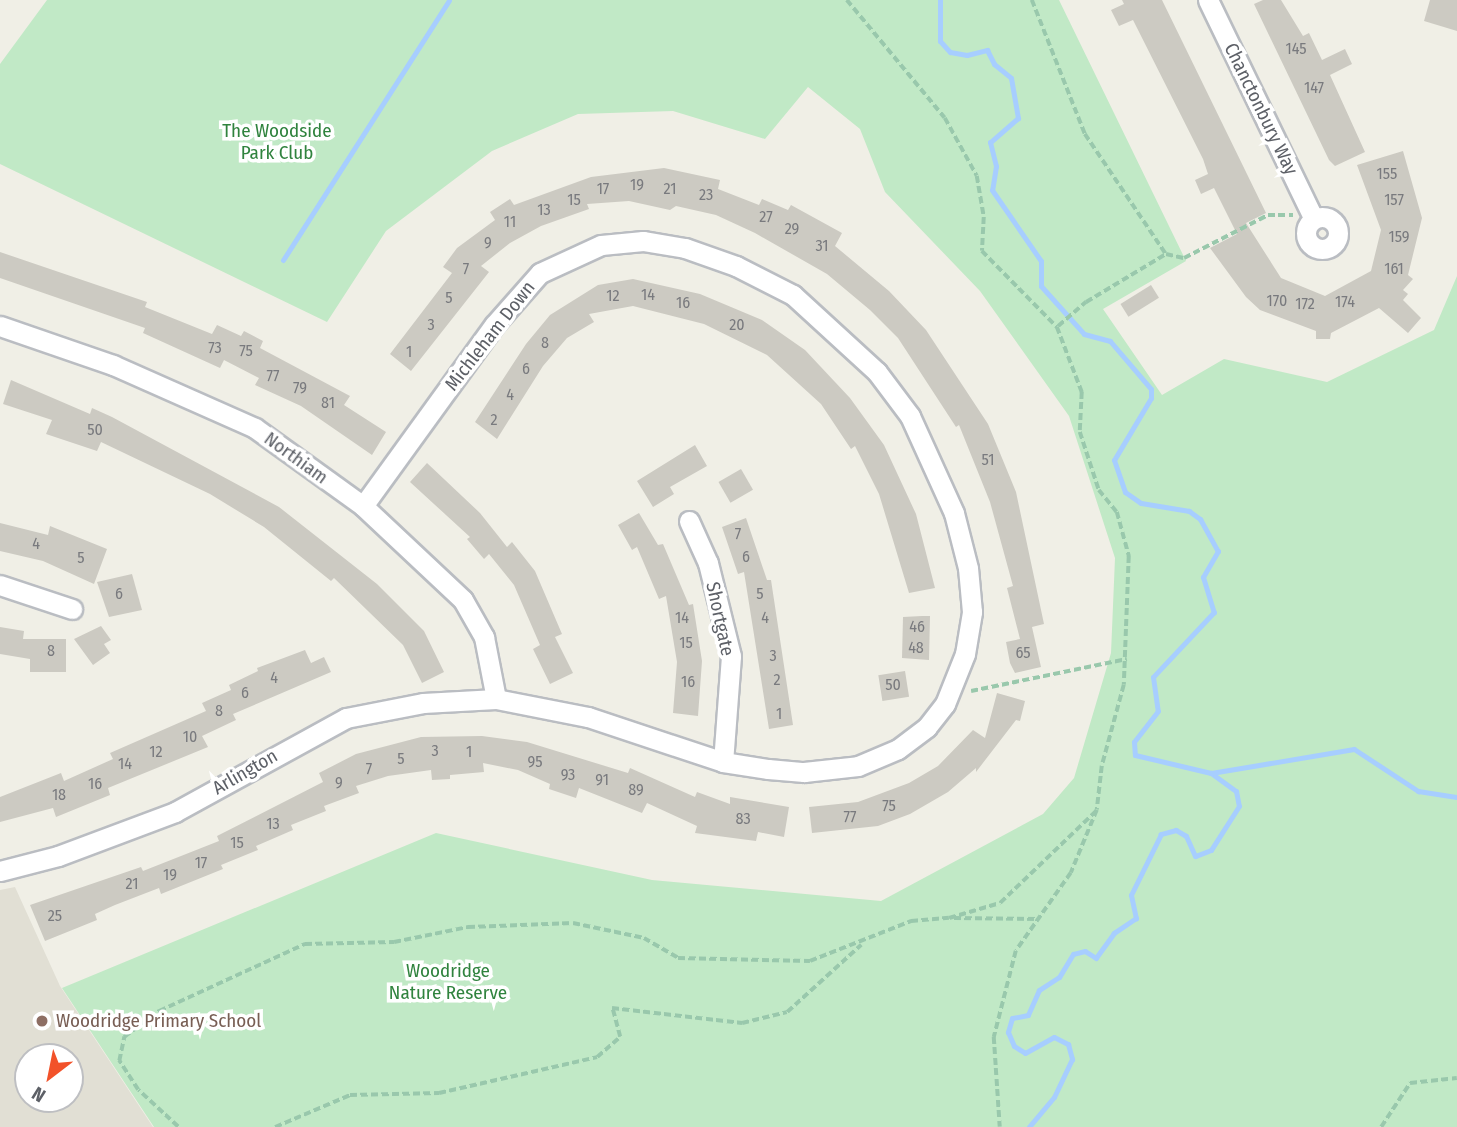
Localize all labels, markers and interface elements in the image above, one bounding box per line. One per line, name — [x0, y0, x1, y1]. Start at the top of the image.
street label: Chanctonbury Way — [1219, 39, 1303, 179]
house number: 145 — [1285, 39, 1307, 59]
house number: 147 — [1304, 78, 1324, 98]
park label: The Woodside Park Club — [222, 120, 332, 164]
house number: 155 — [1377, 164, 1397, 184]
house number: 19 — [630, 175, 644, 195]
house number: 17 — [597, 179, 609, 199]
house number: 21 — [664, 179, 676, 199]
house number: 23 — [699, 185, 713, 205]
house number: 15 — [567, 190, 581, 210]
house number: 157 — [1384, 190, 1404, 210]
house number: 13 — [537, 200, 551, 220]
house number: 27 — [759, 207, 773, 227]
house number: 11 — [504, 212, 516, 232]
house number: 29 — [785, 219, 799, 239]
house number: 159 — [1388, 227, 1410, 247]
house number: 9 — [484, 233, 492, 253]
house number: 31 — [815, 236, 829, 256]
house number: 7 — [463, 259, 469, 279]
house number: 161 — [1384, 259, 1404, 279]
street label: Michleham Down — [440, 277, 540, 395]
house number: 14 — [641, 285, 655, 305]
house number: 12 — [606, 286, 620, 306]
house number: 5 — [445, 288, 453, 308]
house number: 170 — [1267, 291, 1287, 311]
house number: 174 — [1335, 292, 1355, 312]
house number: 16 — [676, 293, 690, 313]
house number: 172 — [1295, 294, 1315, 314]
house number: 3 — [427, 315, 435, 335]
house number: 20 — [729, 315, 745, 335]
house number: 8 — [541, 333, 549, 353]
house number: 73 — [208, 338, 222, 358]
house number: 75 — [239, 341, 253, 361]
house number: 1 — [406, 342, 412, 362]
house number: 6 — [522, 359, 530, 379]
house number: 77 — [266, 366, 280, 386]
house number: 79 — [293, 378, 307, 398]
house number: 4 — [506, 385, 514, 405]
house number: 81 — [321, 393, 335, 413]
house number: 2 — [490, 410, 498, 430]
house number: 50 — [87, 420, 103, 440]
street label: Northiam — [260, 427, 332, 489]
house number: 51 — [982, 450, 994, 470]
house number: 7 — [735, 524, 741, 544]
house number: 4 — [32, 534, 40, 554]
house number: 6 — [742, 547, 750, 567]
house number: 5 — [77, 548, 85, 568]
street label: Shortgate — [701, 580, 739, 658]
house number: 6 — [115, 584, 123, 604]
house number: 5 — [756, 584, 764, 604]
house number: 14 — [675, 608, 689, 628]
house number: 4 — [761, 608, 769, 628]
house number: 46 — [909, 617, 925, 637]
house number: 15 — [679, 633, 693, 653]
house number: 48 — [908, 638, 924, 658]
house number: 8 — [47, 641, 55, 661]
house number: 65 — [1015, 643, 1031, 663]
house number: 3 — [769, 646, 777, 666]
house number: 4 — [270, 668, 278, 688]
house number: 2 — [773, 670, 781, 690]
house number: 16 — [681, 672, 695, 692]
house number: 50 — [885, 675, 901, 695]
house number: 6 — [241, 683, 249, 703]
house number: 8 — [215, 701, 223, 721]
house number: 1 — [776, 704, 782, 724]
house number: 10 — [183, 727, 197, 747]
house number: 3 — [431, 741, 439, 761]
house number: 12 — [149, 742, 163, 762]
house number: 1 — [466, 742, 472, 762]
street label: Arlington — [208, 744, 282, 800]
house number: 5 — [397, 749, 405, 769]
house number: 95 — [527, 752, 543, 772]
house number: 14 — [118, 754, 132, 774]
house number: 7 — [366, 759, 372, 779]
house number: 93 — [561, 765, 575, 785]
house number: 91 — [595, 770, 609, 790]
house number: 9 — [335, 773, 343, 793]
house number: 16 — [88, 774, 102, 794]
house number: 89 — [628, 780, 644, 800]
house number: 18 — [52, 785, 66, 805]
house number: 75 — [882, 796, 896, 816]
house number: 77 — [843, 807, 857, 827]
house number: 83 — [735, 809, 751, 829]
house number: 13 — [266, 814, 280, 834]
house number: 15 — [230, 833, 244, 853]
house number: 17 — [195, 853, 207, 873]
house number: 19 — [163, 865, 177, 885]
house number: 21 — [126, 874, 138, 894]
house number: 25 — [48, 906, 62, 926]
park label: Woodridge Nature Reserve — [389, 960, 507, 1004]
place label: Woodridge Primary School — [56, 1010, 261, 1032]
marker: Woodridge Primary School — [34, 1013, 50, 1029]
north arrow — [14, 1043, 84, 1113]
text: N — [28, 1082, 50, 1107]

